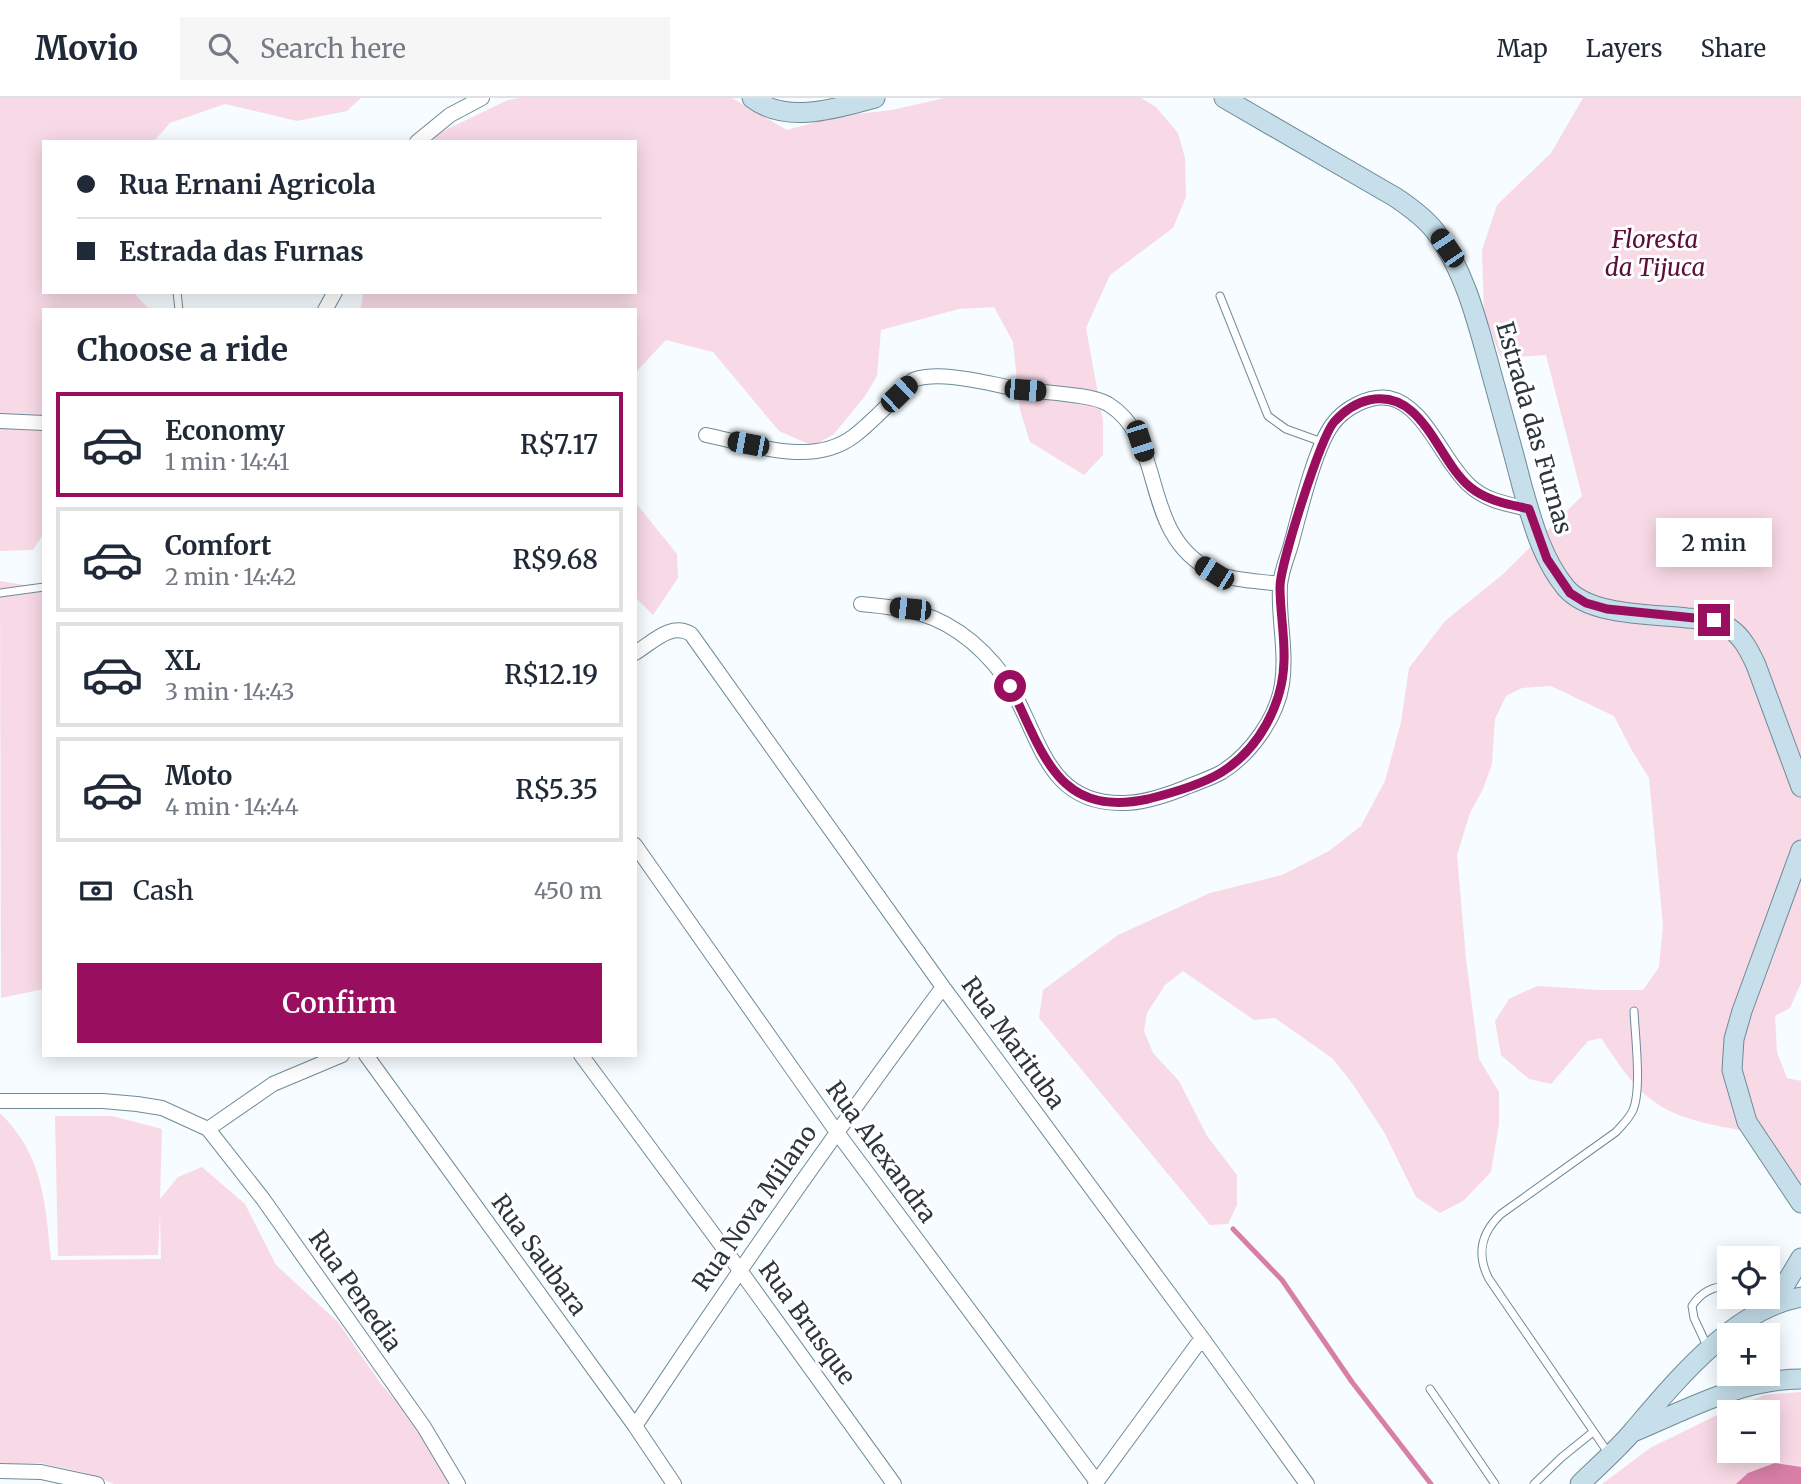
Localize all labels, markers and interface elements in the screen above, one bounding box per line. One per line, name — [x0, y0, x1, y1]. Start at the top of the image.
search box — [180, 17, 670, 80]
text: Movio — [35, 28, 138, 69]
icon: search — [204, 29, 242, 67]
text: Search here — [260, 32, 406, 65]
text: Map — [1497, 33, 1548, 64]
text: Layers — [1586, 33, 1662, 64]
text: Share — [1700, 33, 1766, 64]
text: Rua Ernani Agricola — [119, 168, 376, 201]
park label: Floresta da Tijuca — [1605, 224, 1705, 283]
car — [1427, 225, 1468, 271]
text: Estrada das Furnas — [119, 235, 364, 268]
street label: Estrada das Furnas — [1489, 318, 1580, 538]
text: Choose a ride — [77, 330, 288, 370]
car — [877, 372, 922, 416]
car — [1004, 378, 1047, 402]
icon: car — [81, 413, 144, 476]
text: Economy — [165, 414, 285, 447]
car — [1124, 418, 1157, 464]
text: R$7.17 — [520, 428, 598, 461]
car — [726, 430, 771, 458]
text: 1 min · 14:41 — [165, 447, 289, 476]
callout: 2 min — [1656, 518, 1772, 568]
icon: car — [81, 528, 144, 591]
text: 2 min — [1682, 528, 1746, 557]
text: Comfort — [165, 529, 271, 562]
text: R$9.68 — [512, 543, 598, 576]
car — [1191, 553, 1238, 593]
text: 2 min · 14:42 — [165, 562, 296, 591]
car — [889, 596, 932, 622]
route end — [1698, 604, 1730, 636]
icon: car — [81, 643, 144, 706]
text: XL — [165, 644, 201, 677]
text: R$12.19 — [504, 658, 598, 691]
route start — [994, 670, 1026, 702]
text: 3 min · 14:43 — [165, 677, 295, 706]
icon: car — [81, 758, 144, 821]
text: Moto — [165, 759, 232, 792]
text: R$5.35 — [515, 773, 598, 806]
text: 4 min · 14:44 — [165, 792, 299, 821]
icon: cash — [77, 872, 115, 910]
text: Cash — [133, 874, 194, 907]
text: 450 m — [534, 876, 602, 905]
button: Confirm — [77, 963, 602, 1043]
street label: Rua Marituba — [955, 970, 1072, 1115]
street label: Rua Alexandra — [819, 1075, 943, 1229]
street label: Rua Nova Milano — [686, 1119, 823, 1297]
street label: Rua Saubara — [485, 1188, 594, 1322]
street label: Rua Penedia — [302, 1224, 409, 1358]
map controls — [1717, 1246, 1780, 1463]
button: locate — [1717, 1246, 1780, 1309]
street label: Rua Brusque — [752, 1255, 863, 1391]
button: + — [1717, 1323, 1780, 1386]
button: − — [1717, 1400, 1780, 1463]

